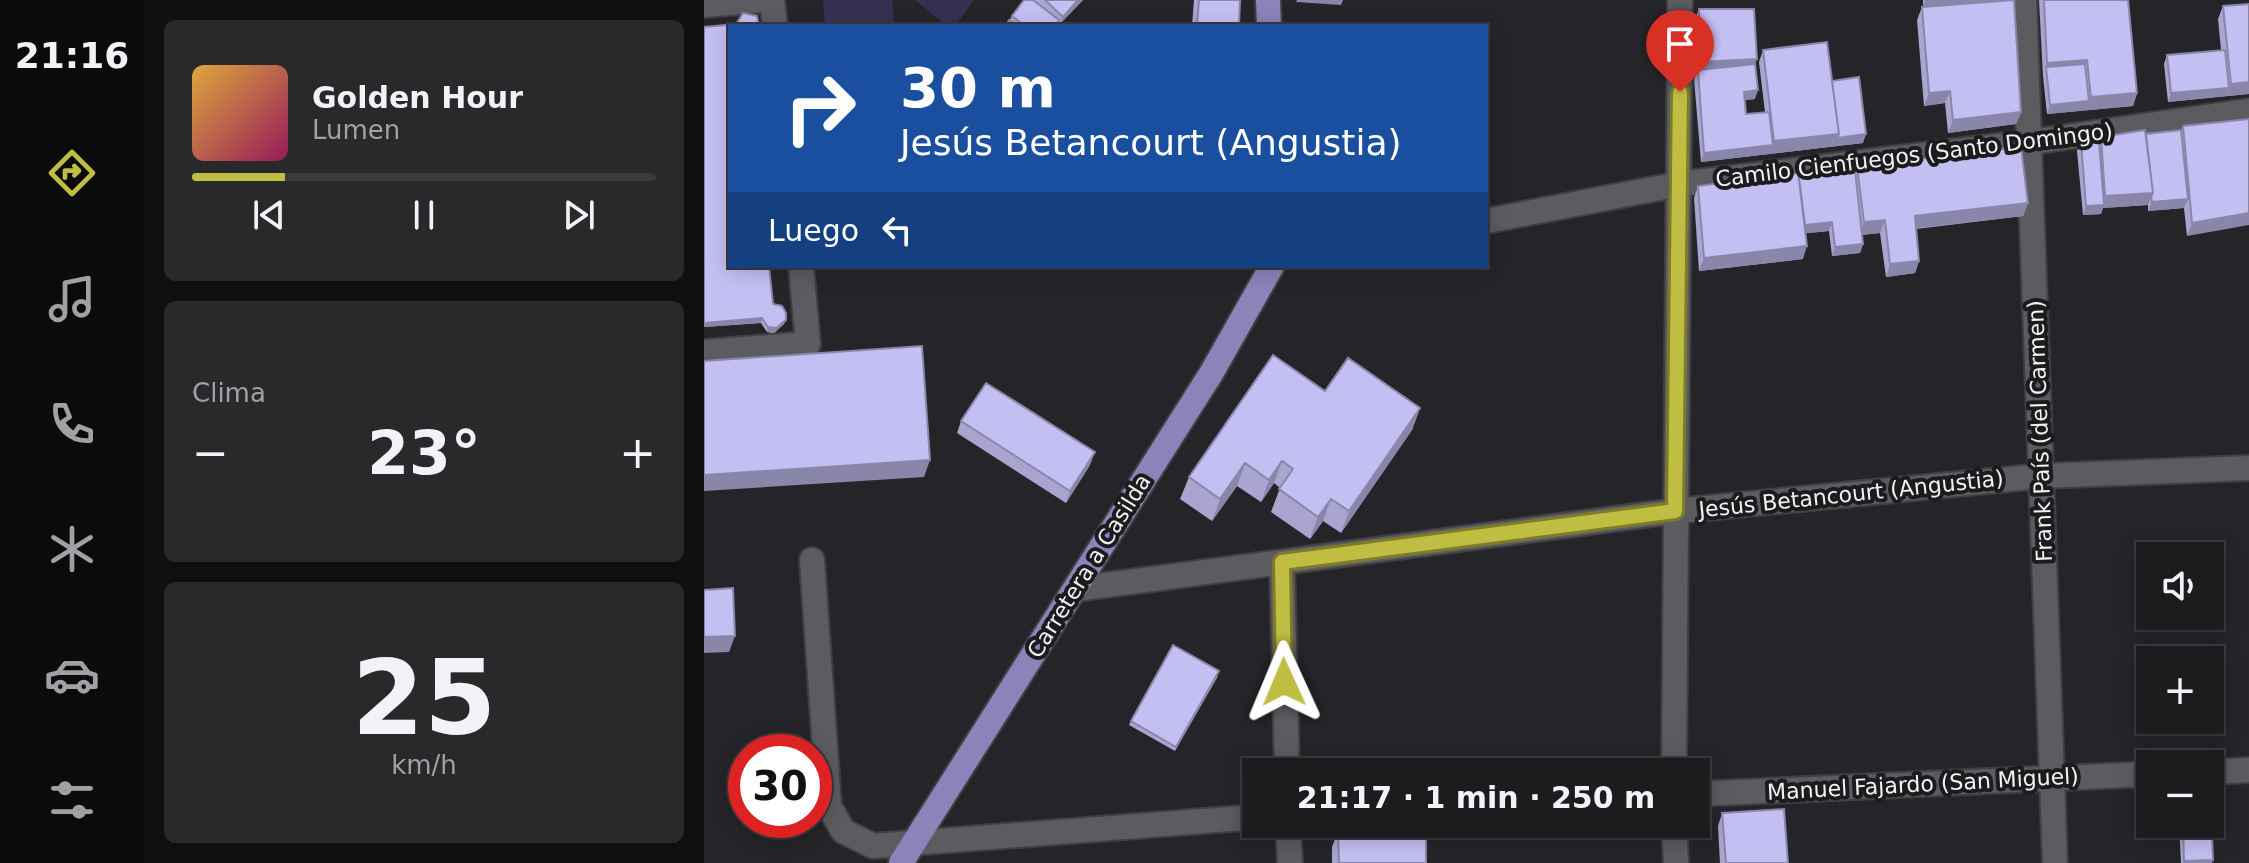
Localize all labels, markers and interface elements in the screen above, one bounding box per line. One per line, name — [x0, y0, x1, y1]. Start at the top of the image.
pin — [1646, 10, 1714, 92]
icon: arrive — [1658, 22, 1702, 66]
text: 21:16 — [15, 35, 129, 76]
text: 30 m — [900, 55, 1056, 120]
icon: right — [768, 56, 872, 160]
text: Golden Hour — [312, 80, 523, 115]
text: Lumen — [312, 115, 400, 145]
street label: Camilo Cienfuegos (Santo Domingo) — [1714, 118, 2114, 192]
text: Jesús Betancourt (Angustia) — [900, 122, 1402, 163]
icon: directions — [44, 145, 100, 201]
icon: previous — [247, 193, 291, 237]
icon: pause — [402, 193, 446, 237]
icon: next — [557, 193, 601, 237]
icon: left — [875, 208, 919, 252]
text: Luego — [768, 213, 859, 248]
icon: music — [44, 271, 100, 327]
street label: Frank País (del Carmen) — [2023, 300, 2057, 562]
text: Clima — [192, 378, 266, 408]
icon: phone — [44, 396, 100, 452]
text: 23° — [367, 418, 481, 488]
text: − — [192, 427, 229, 478]
text: + — [619, 427, 656, 478]
street label: Jesús Betancourt (Angustia) — [1695, 466, 2005, 523]
street label: Carretera a Casilda — [1022, 470, 1156, 662]
icon: climate — [44, 521, 100, 577]
map controls — [2136, 542, 2224, 838]
button: sound — [2136, 542, 2224, 630]
text: 25 — [352, 637, 496, 759]
position arrow — [1242, 640, 1326, 724]
button: + — [2136, 646, 2224, 734]
icon: car — [44, 647, 100, 703]
speed limit sign: 30 — [728, 734, 832, 838]
text: km/h — [391, 750, 457, 780]
button: − — [2136, 750, 2224, 838]
street label: Manuel Fajardo (San Miguel) — [1767, 763, 2079, 805]
icon: filters — [44, 772, 100, 828]
text: 21:17 · 1 min · 250 m — [1297, 780, 1655, 815]

